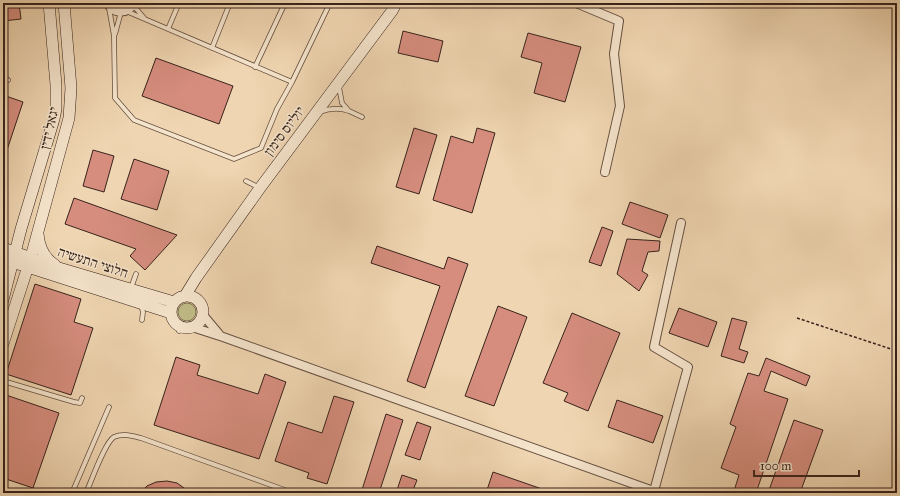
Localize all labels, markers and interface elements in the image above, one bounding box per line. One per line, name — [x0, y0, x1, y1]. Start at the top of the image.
street label: יוליוס סימון — [260, 103, 309, 159]
street label: יגאל ידין — [36, 105, 63, 151]
street label: חלוצי התעשיה — [55, 243, 130, 282]
scale bar — [754, 452, 859, 478]
text: 100 m — [760, 459, 791, 473]

